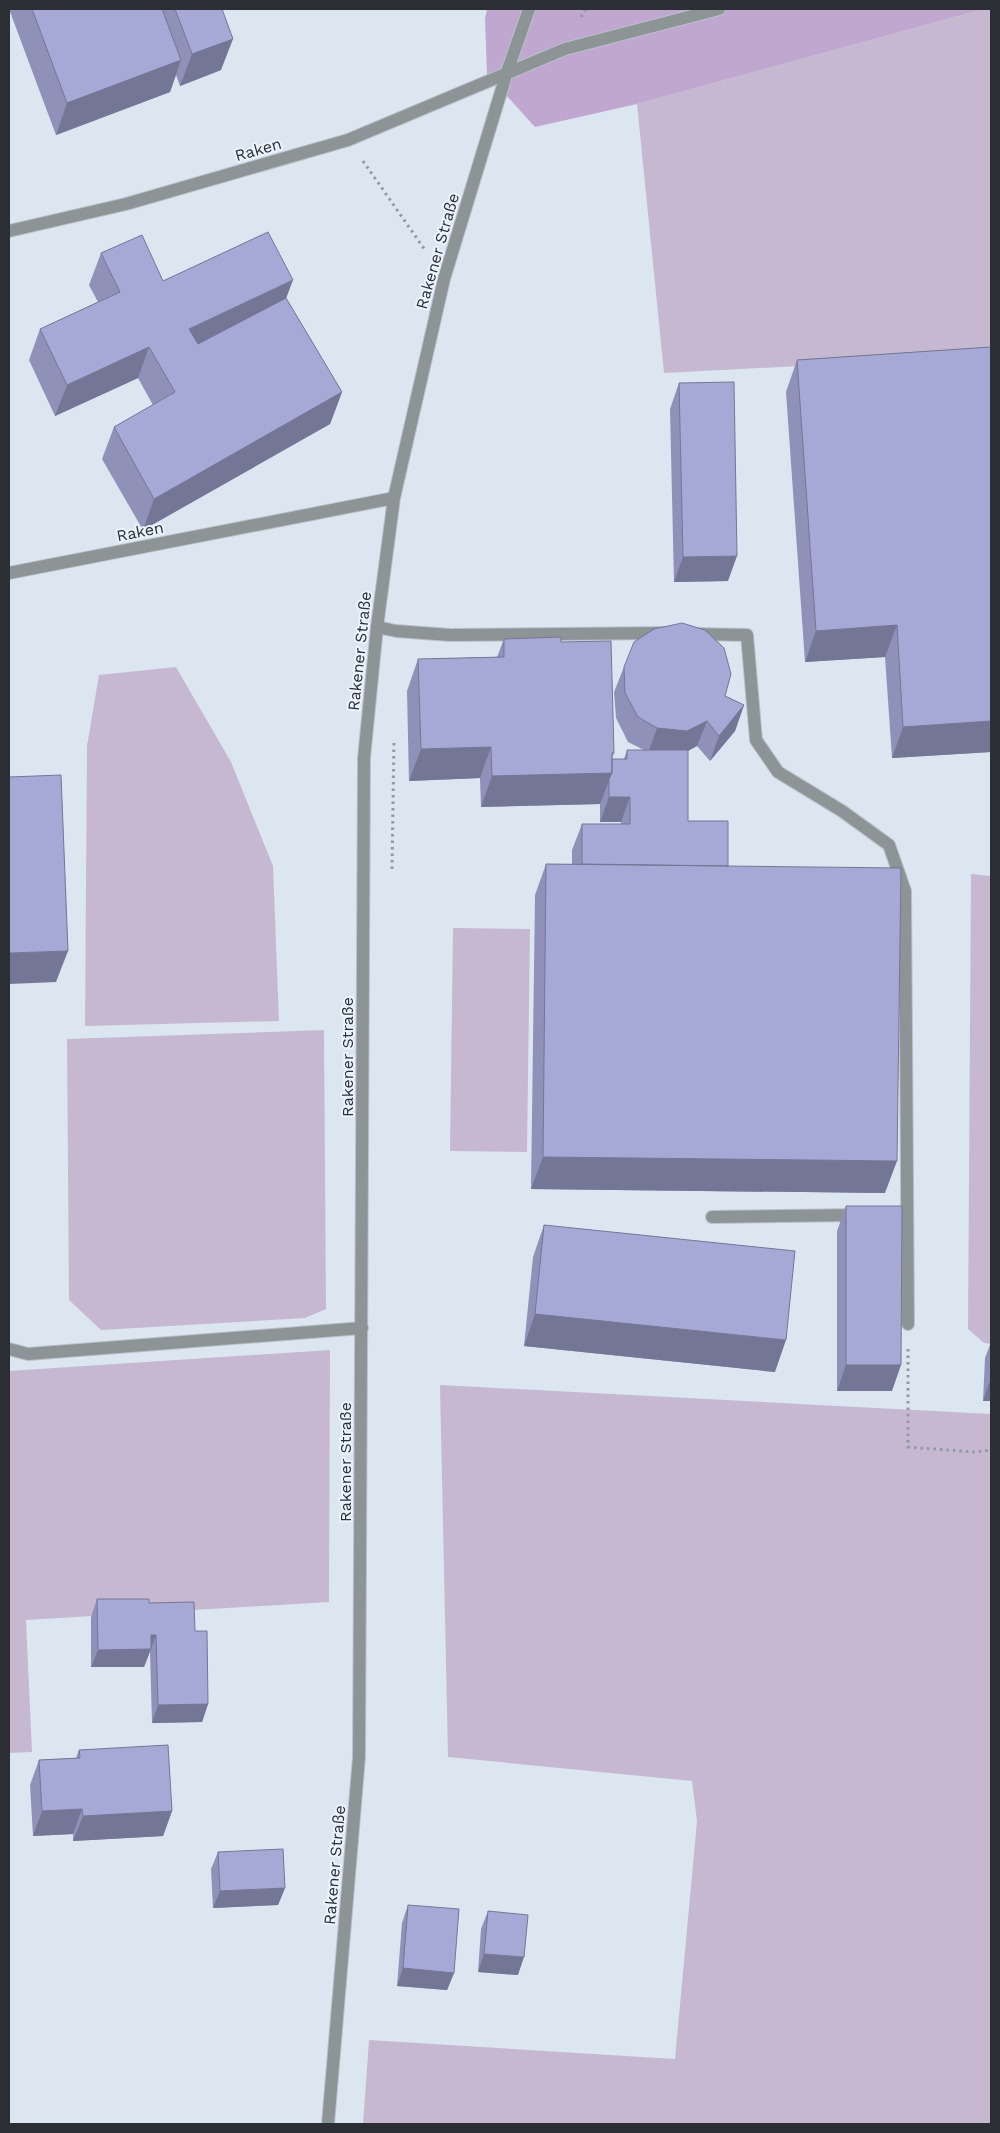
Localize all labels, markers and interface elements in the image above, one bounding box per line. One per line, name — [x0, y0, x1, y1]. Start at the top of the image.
street label: Raken — [233, 134, 284, 165]
street label: Rakener Straße — [412, 191, 463, 311]
street label: Raken — [115, 518, 165, 545]
street label: Rakener Straße — [344, 590, 375, 712]
street label: Rakener Straße — [338, 997, 357, 1117]
street label: Rakener Straße — [336, 1402, 355, 1522]
street label: Rakener Straße — [320, 1804, 349, 1926]

